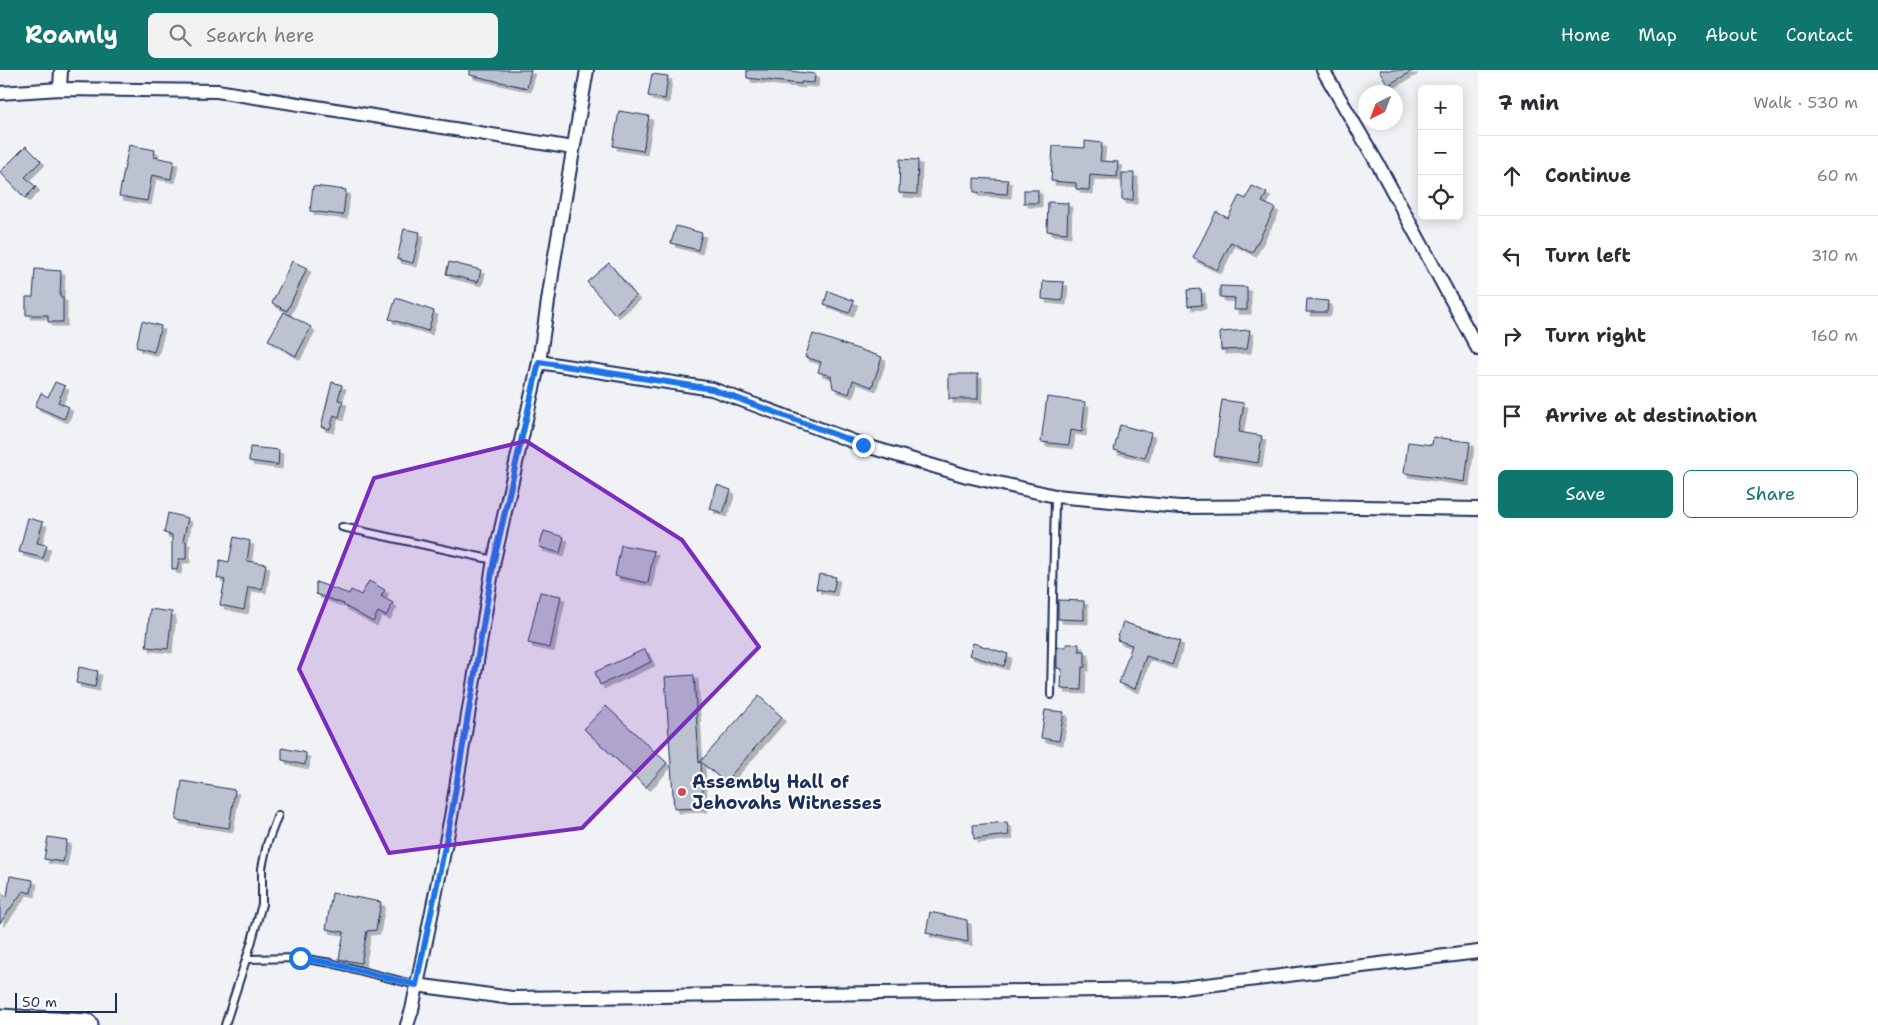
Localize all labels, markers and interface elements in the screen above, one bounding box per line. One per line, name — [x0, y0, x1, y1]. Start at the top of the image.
search box — [148, 13, 498, 58]
text: Roamly — [25, 19, 118, 51]
icon: search — [166, 21, 194, 49]
text: Search here — [206, 23, 315, 48]
text: Home — [1561, 23, 1610, 47]
text: Map — [1638, 23, 1677, 47]
text: About — [1705, 23, 1758, 47]
text: Contact — [1786, 23, 1853, 47]
north arrow — [1358, 85, 1403, 130]
map controls — [1418, 85, 1463, 220]
button: + — [1418, 85, 1463, 130]
text: 7 min — [1498, 89, 1559, 117]
text: Walk · 530 m — [1754, 92, 1858, 113]
button: − — [1418, 130, 1463, 175]
icon: ahead — [1498, 162, 1526, 190]
text: Continue — [1545, 163, 1631, 188]
text: 60 m — [1817, 165, 1858, 186]
button: locate — [1418, 175, 1463, 220]
icon: left — [1498, 242, 1526, 270]
text: Turn left — [1545, 243, 1631, 268]
text: 310 m — [1811, 245, 1858, 266]
icon: right — [1498, 322, 1526, 350]
text: Turn right — [1545, 323, 1646, 348]
text: 160 m — [1811, 325, 1858, 346]
icon: arrive — [1498, 402, 1526, 430]
text: Arrive at destination — [1545, 403, 1757, 428]
route end — [852, 434, 875, 457]
button: Save — [1498, 470, 1673, 518]
button: Share — [1683, 470, 1858, 518]
place label: Assembly Hall of Jehovahs Witnesses — [692, 770, 882, 815]
marker: Assembly Hall of Jehovahs Witnesses — [676, 786, 688, 798]
route start — [289, 947, 312, 970]
scale bar — [15, 990, 118, 1013]
text: 50 m — [22, 993, 57, 1011]

